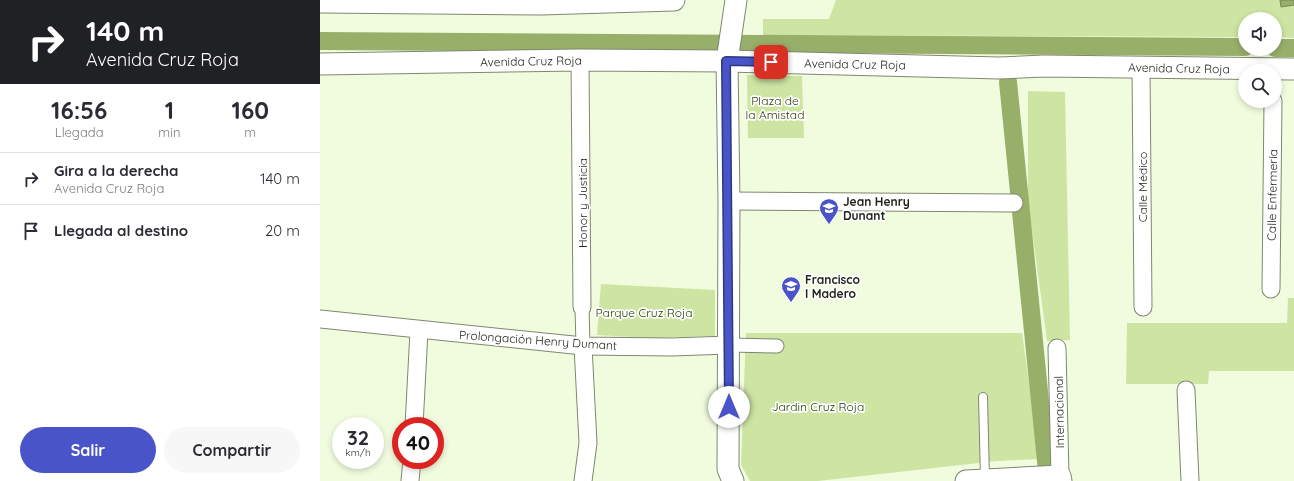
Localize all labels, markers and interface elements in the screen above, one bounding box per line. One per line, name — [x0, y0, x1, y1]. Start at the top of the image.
map controls — [1238, 12, 1282, 108]
button: sound — [1238, 12, 1282, 56]
text: 140 m — [86, 13, 164, 48]
icon: right — [20, 16, 72, 68]
pin — [754, 45, 788, 79]
text: Avenida Cruz Roja — [86, 48, 239, 71]
icon: arrive — [760, 51, 782, 73]
street label: Avenida Cruz Roja — [480, 53, 582, 69]
street label: Avenida Cruz Roja — [804, 56, 906, 72]
street label: Avenida Cruz Roja — [1128, 60, 1230, 76]
button: search — [1238, 64, 1282, 108]
park label: Plaza de la Amistad — [746, 93, 804, 122]
text: 16:56 — [51, 95, 107, 125]
text: 1 — [165, 95, 174, 125]
text: 160 — [232, 95, 269, 125]
text: Llegada — [55, 124, 104, 140]
text: min — [158, 124, 181, 140]
text: m — [244, 124, 256, 140]
street label: Calle Enfermería — [1264, 149, 1280, 241]
street label: Calle Médico — [1135, 152, 1150, 222]
street label: Honor y Justicia — [575, 158, 590, 248]
text: Gira a la derecha — [54, 161, 179, 180]
icon: right — [20, 168, 42, 190]
text: 140 m — [260, 169, 300, 188]
text: Avenida Cruz Roja — [54, 180, 164, 196]
place label: Jean Henry Dunant — [843, 194, 910, 223]
school or university icon: Jean Henry Dunant — [818, 197, 840, 225]
icon: arrive — [20, 220, 42, 242]
text: Llegada al destino — [54, 221, 188, 240]
text: 20 m — [265, 221, 300, 240]
place label: Francisco I Madero — [805, 272, 860, 301]
school or university icon: Francisco I Madero — [780, 275, 802, 303]
park label: Parque Cruz Roja — [596, 305, 692, 320]
street label: Prolongación Henry Dumant — [459, 327, 617, 353]
street label: Internacional — [1051, 376, 1067, 448]
position arrow — [708, 386, 750, 428]
park label: Jardin Cruz Roja — [772, 399, 864, 414]
speed limit sign: 40 — [392, 417, 444, 469]
text: 32 — [347, 425, 369, 450]
button: Salir — [20, 427, 156, 473]
button: Compartir — [164, 427, 300, 473]
text: km/h — [345, 446, 371, 459]

